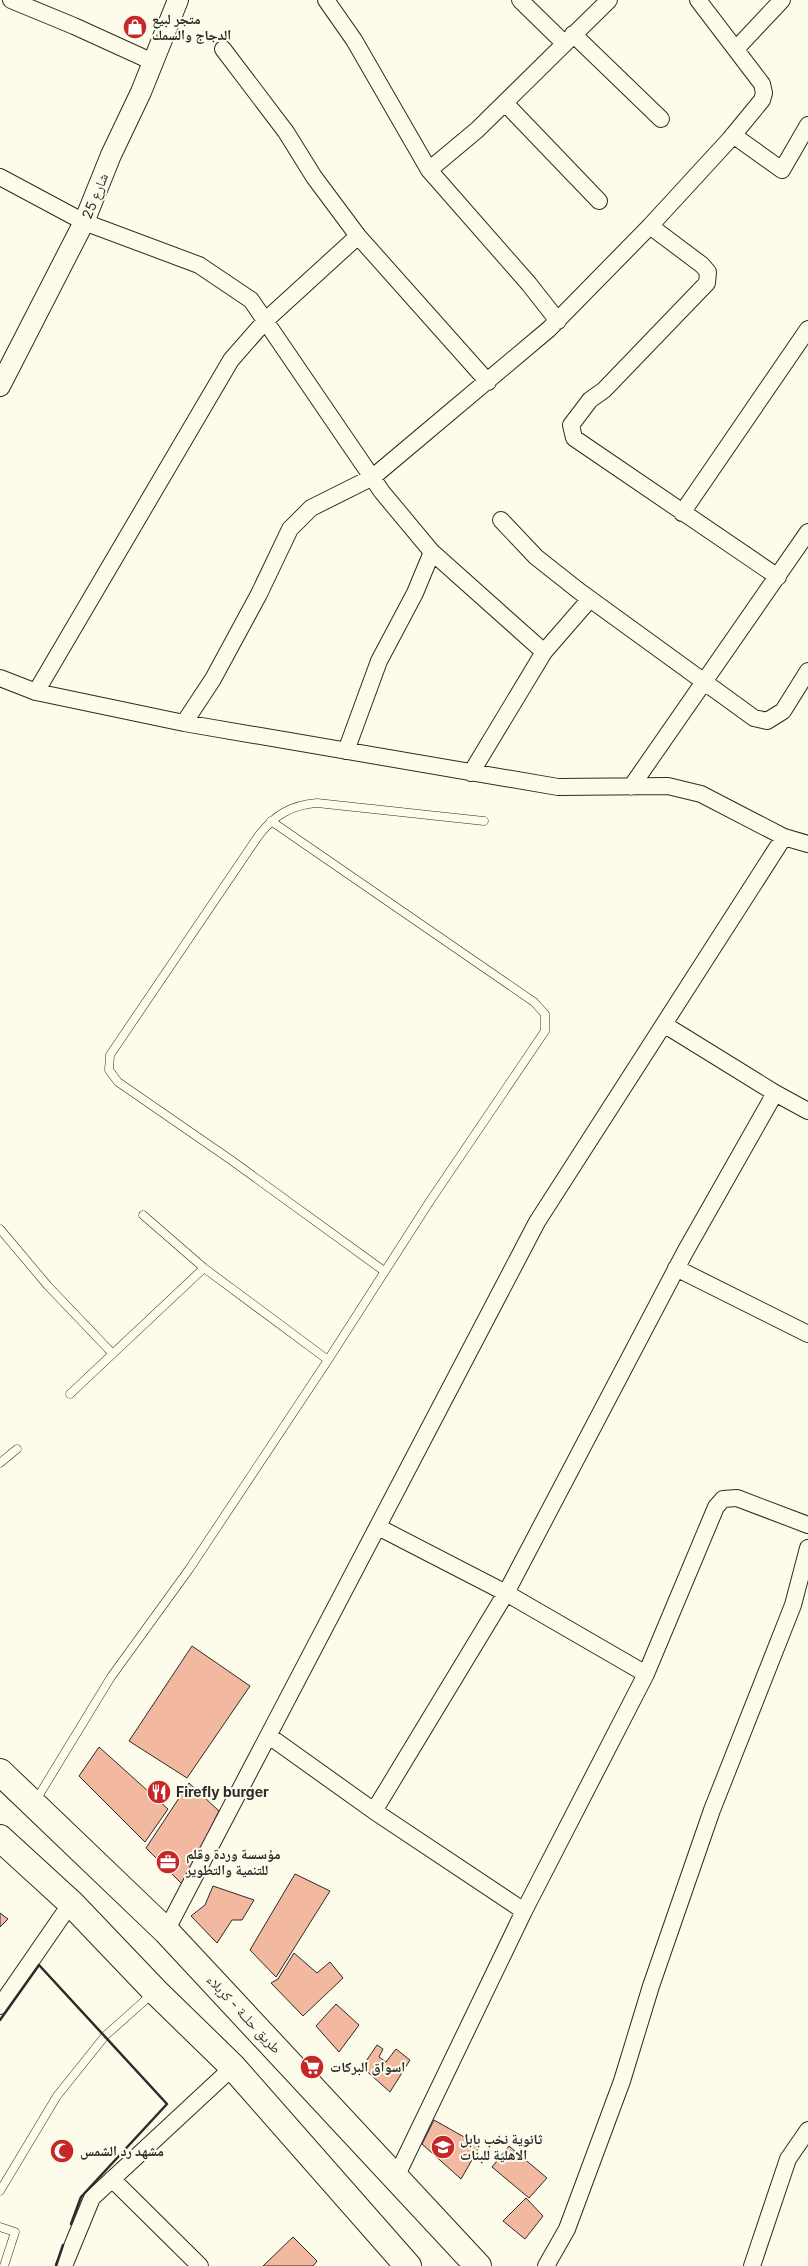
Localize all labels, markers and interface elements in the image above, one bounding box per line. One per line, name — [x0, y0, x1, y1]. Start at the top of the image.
place label: متجر لبيع الدجاج والسمك — [152, 10, 231, 44]
shop icon: متجر لبيع الدجاج والسمك — [122, 14, 148, 40]
street label: شارع 25 — [78, 171, 113, 222]
restaurant icon: Firefly burger — [146, 1779, 172, 1805]
place label: Firefly burger — [176, 1783, 269, 1800]
place label: مؤسسة وردة وقلم للتنمية والتطوير — [185, 1845, 281, 1878]
office icon: مؤسسة وردة وقلم للتنمية والتطوير — [155, 1849, 181, 1875]
street label: طريق حلــة - كربلاء — [202, 1971, 285, 2058]
supermarket icon: اسواق البركات — [299, 2054, 325, 2080]
place label: اسواق البركات — [330, 2058, 405, 2076]
place label: ثانوية نخب بابل الاهلية للبنات — [460, 2130, 543, 2164]
school or university icon: ثانوية نخب بابل الاهلية للبنات — [430, 2134, 456, 2160]
mosque icon: مشهد رد الشمس — [49, 2138, 75, 2164]
place label: مشهد رد الشمس — [80, 2142, 164, 2160]

